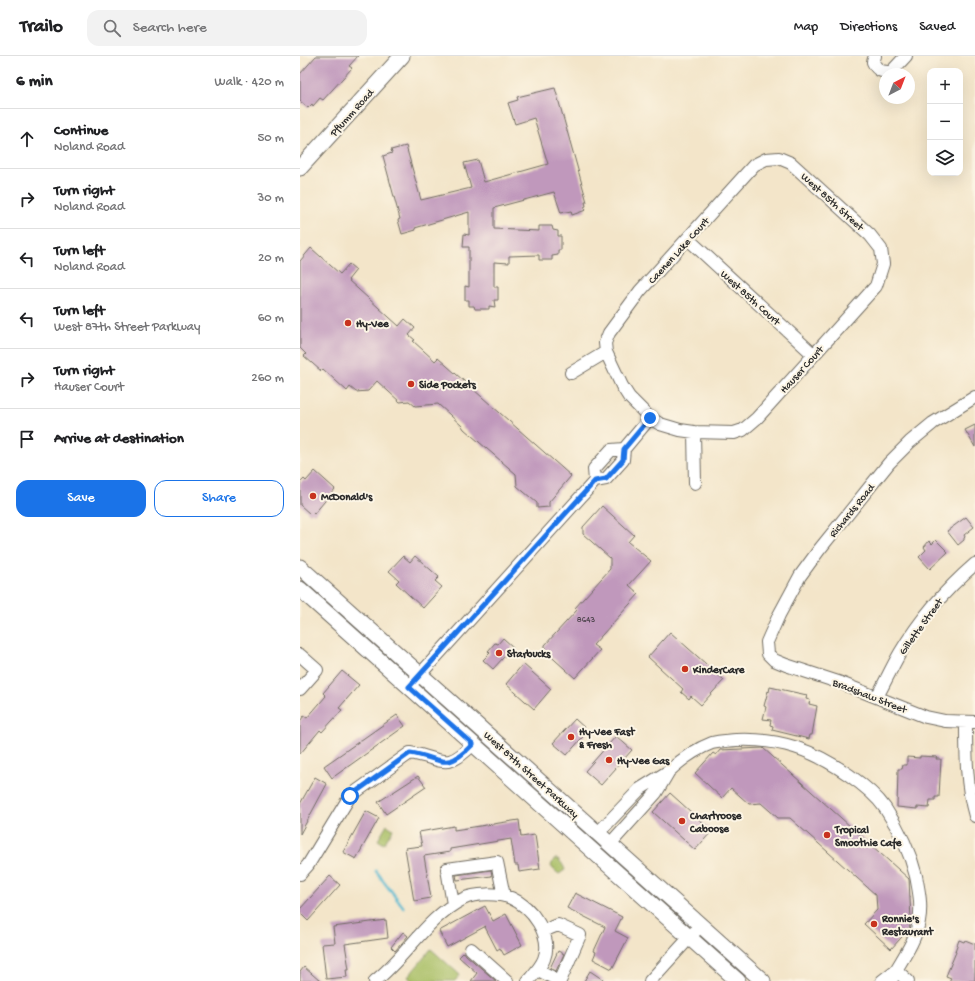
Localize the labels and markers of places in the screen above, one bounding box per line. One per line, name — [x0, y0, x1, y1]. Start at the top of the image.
marker: Hy-Vee — [343, 318, 353, 328]
place label: Hy-Vee — [356, 319, 390, 331]
marker: Side Pockets — [406, 379, 416, 389]
place label: Side Pockets — [419, 379, 477, 392]
marker: McDonald's — [308, 491, 318, 501]
place label: McDonald's — [321, 492, 373, 504]
marker: Starbucks — [494, 648, 504, 658]
place label: Starbucks — [507, 648, 551, 661]
marker: KinderCare — [680, 664, 690, 674]
place label: KinderCare — [692, 665, 746, 677]
place label: Hy-Vee Fast & Fresh — [579, 726, 636, 752]
marker: Hy-Vee Fast & Fresh — [566, 732, 576, 742]
marker: Hy-Vee Gas — [604, 755, 614, 765]
place label: Hy-Vee Gas — [617, 756, 670, 768]
place label: Chartroose Caboose — [689, 810, 743, 836]
marker: Chartroose Caboose — [677, 816, 687, 826]
place label: Tropical Smoothie Cafe — [834, 825, 903, 850]
marker: Tropical Smoothie Cafe — [822, 830, 832, 840]
place label: Ronnie's Restaurant — [881, 914, 934, 939]
marker: Ronnie's Restaurant — [869, 919, 879, 929]

